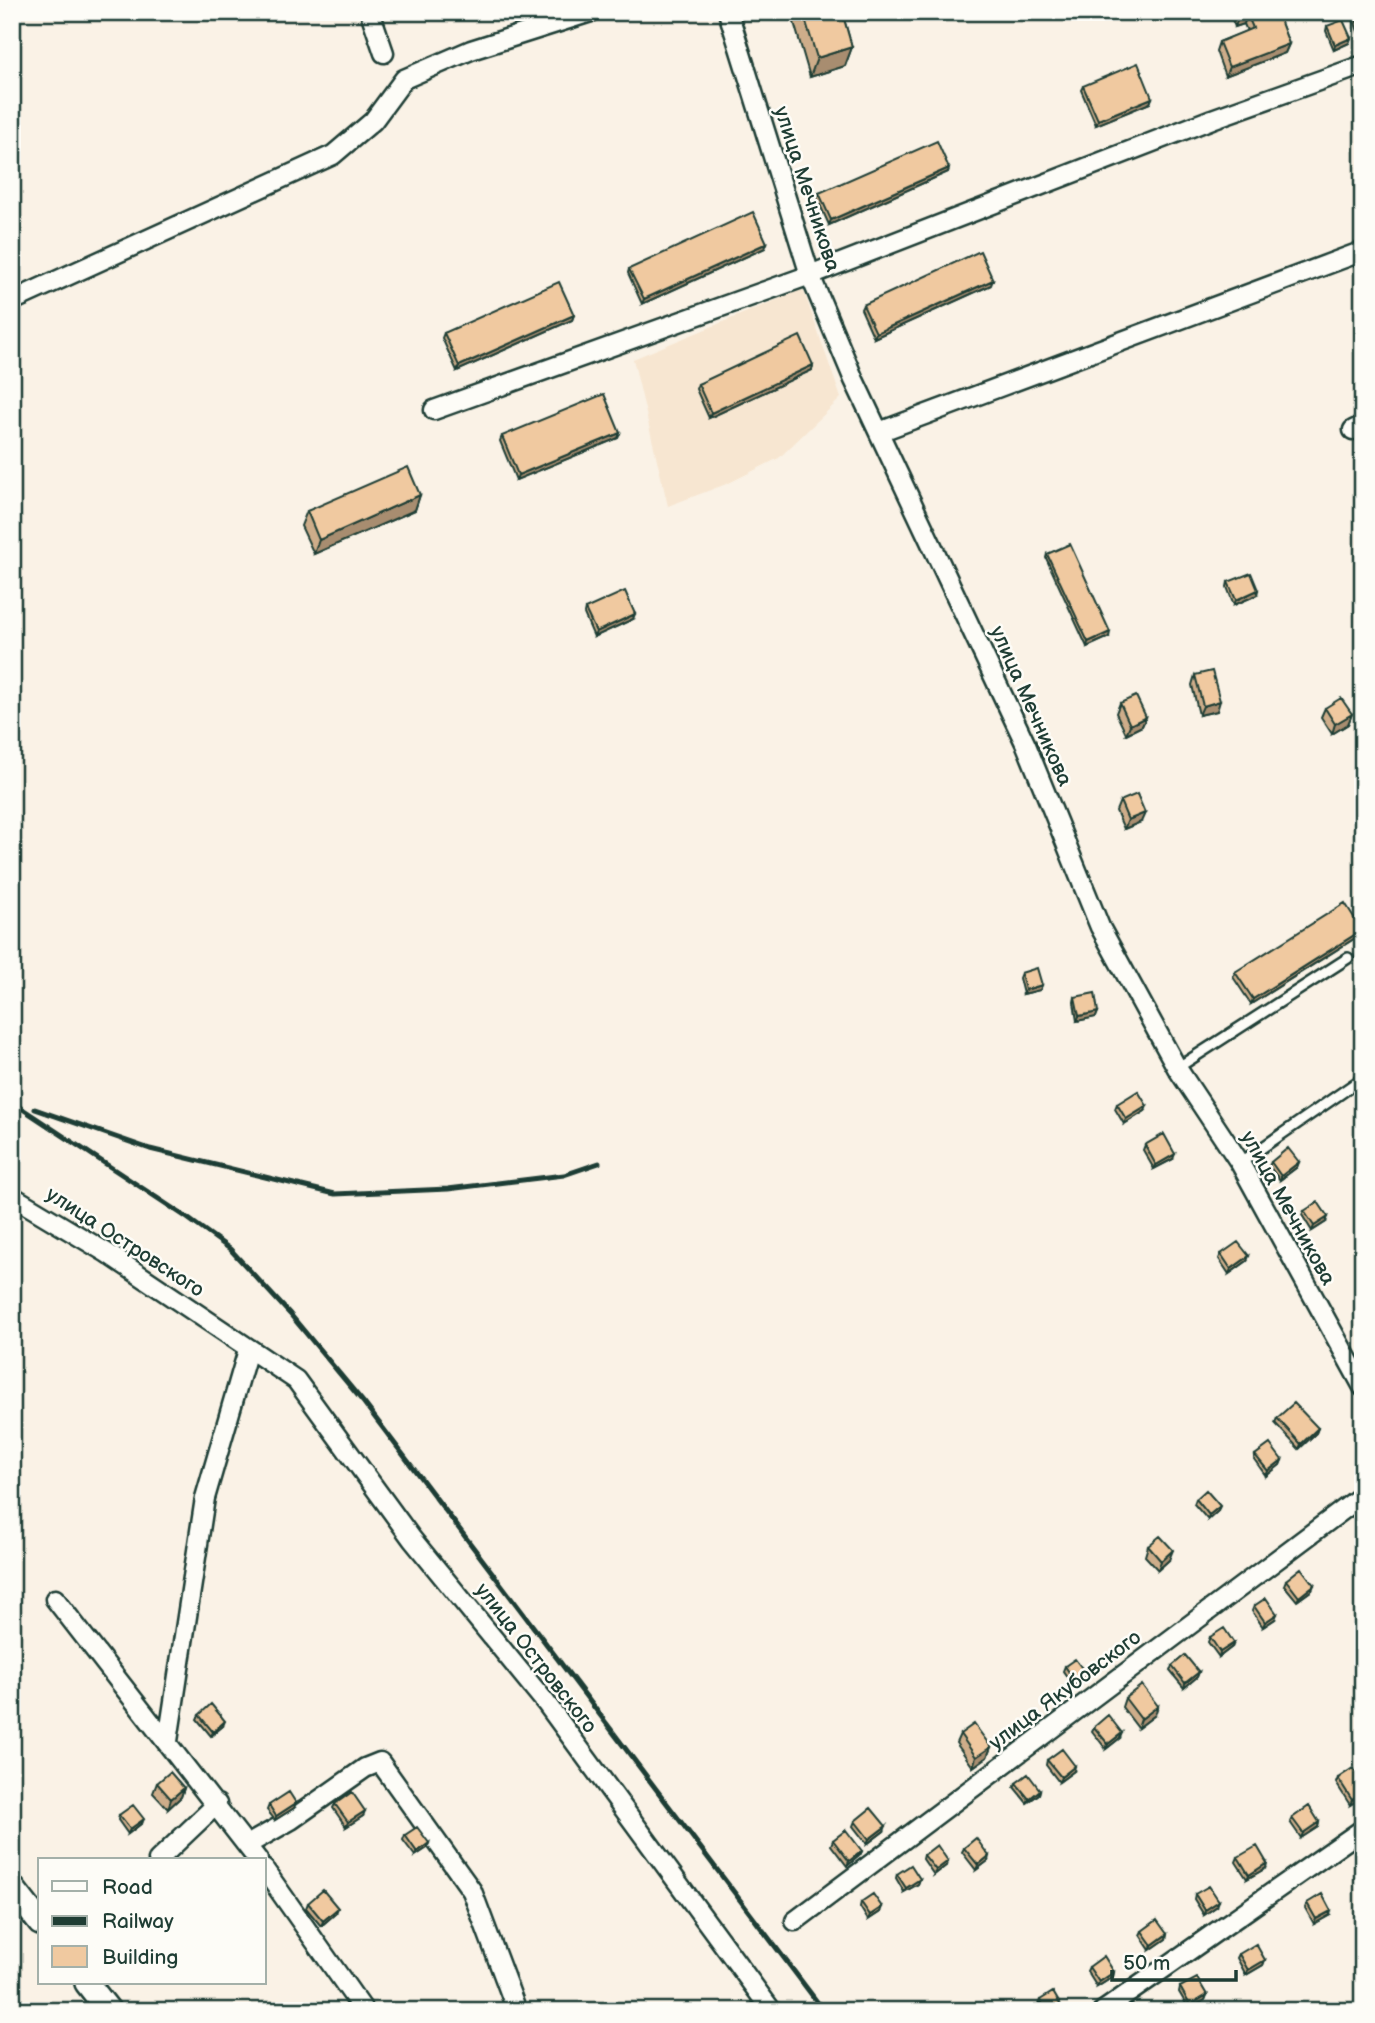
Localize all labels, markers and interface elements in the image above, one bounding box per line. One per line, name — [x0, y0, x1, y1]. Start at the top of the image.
street label: улица Мечникова — [768, 103, 846, 276]
street label: улица Мечникова — [984, 622, 1078, 790]
street label: улица Мечникова — [1235, 1126, 1341, 1290]
street label: улица Островского — [41, 1182, 209, 1302]
street label: улица Островского — [470, 1578, 602, 1738]
street label: улица Якубовского — [984, 1625, 1146, 1755]
legend — [38, 1858, 266, 1984]
text: Road — [102, 1875, 153, 1900]
text: Railway — [102, 1909, 174, 1934]
scale bar — [1112, 1939, 1237, 1983]
text: Building — [102, 1945, 178, 1970]
text: 50 m — [1123, 1951, 1170, 1976]

